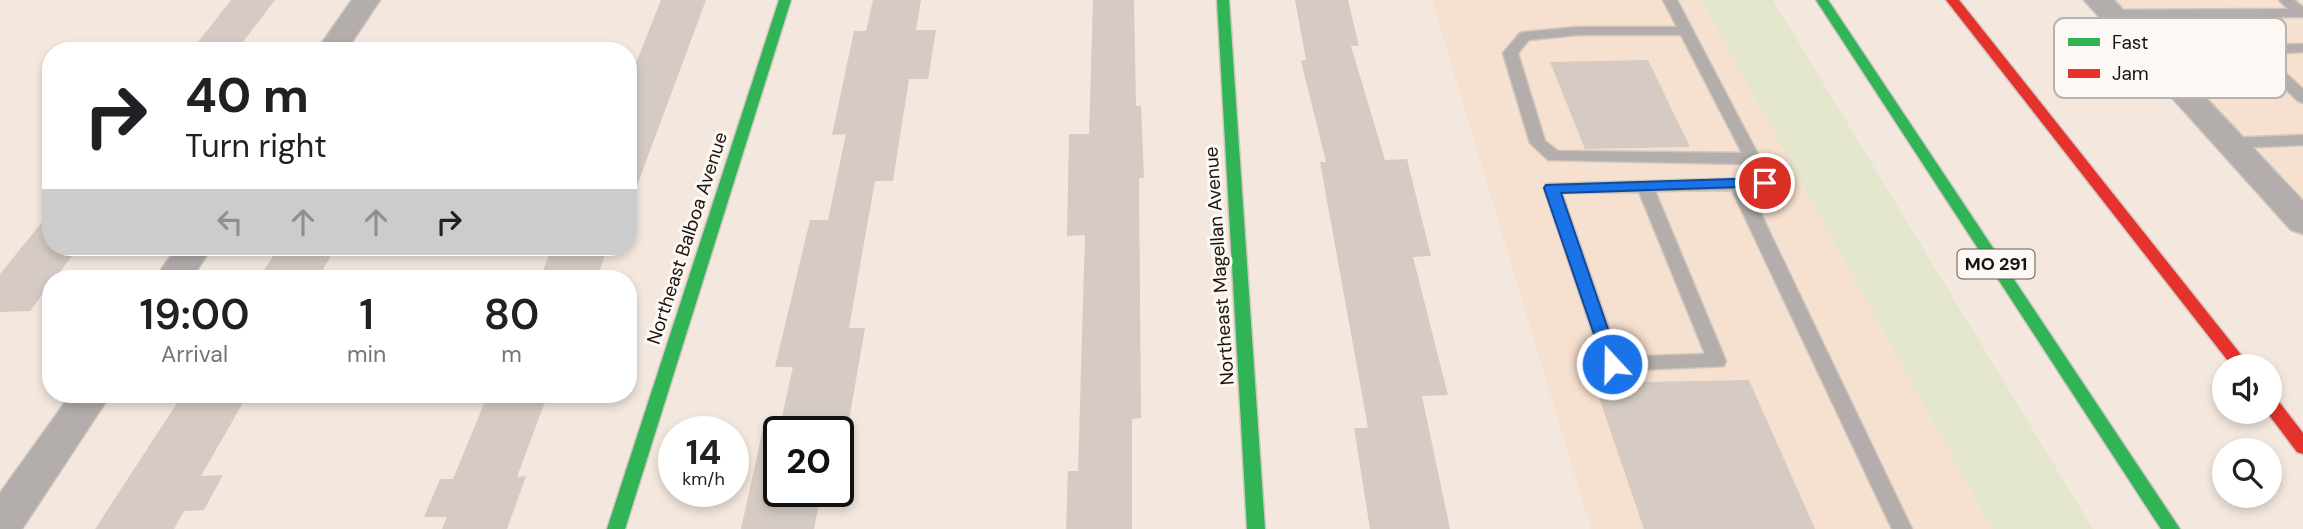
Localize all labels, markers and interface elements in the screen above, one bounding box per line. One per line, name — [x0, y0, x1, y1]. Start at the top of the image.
legend — [2054, 18, 2286, 98]
text: Fast — [2112, 30, 2148, 55]
text: Jam — [2112, 61, 2149, 86]
text: 40 m — [185, 63, 309, 127]
icon: right — [70, 70, 161, 161]
text: Turn right — [185, 125, 327, 167]
street label: Northeast Balboa Avenue — [641, 129, 733, 347]
street label: Northeast Magellan Avenue — [1198, 146, 1240, 386]
pin — [1735, 153, 1795, 213]
icon: arrive — [1746, 164, 1784, 202]
icon: left — [211, 203, 249, 241]
icon: ahead — [284, 203, 322, 241]
icon: ahead — [357, 203, 395, 241]
icon: right — [430, 203, 468, 241]
road number: MO 291 — [1958, 250, 2035, 278]
text: 19:00 — [140, 287, 249, 342]
text: 1 — [359, 287, 374, 342]
text: 80 — [484, 287, 539, 342]
position arrow — [1575, 327, 1649, 401]
text: Arrival — [161, 339, 228, 369]
text: min — [347, 339, 386, 369]
text: m — [501, 339, 522, 369]
map controls — [2212, 354, 2282, 508]
button: sound — [2212, 354, 2282, 424]
speed limit sign: 20 — [763, 416, 854, 507]
text: 14 — [686, 429, 721, 475]
button: search — [2212, 438, 2282, 508]
text: km/h — [682, 467, 725, 491]

